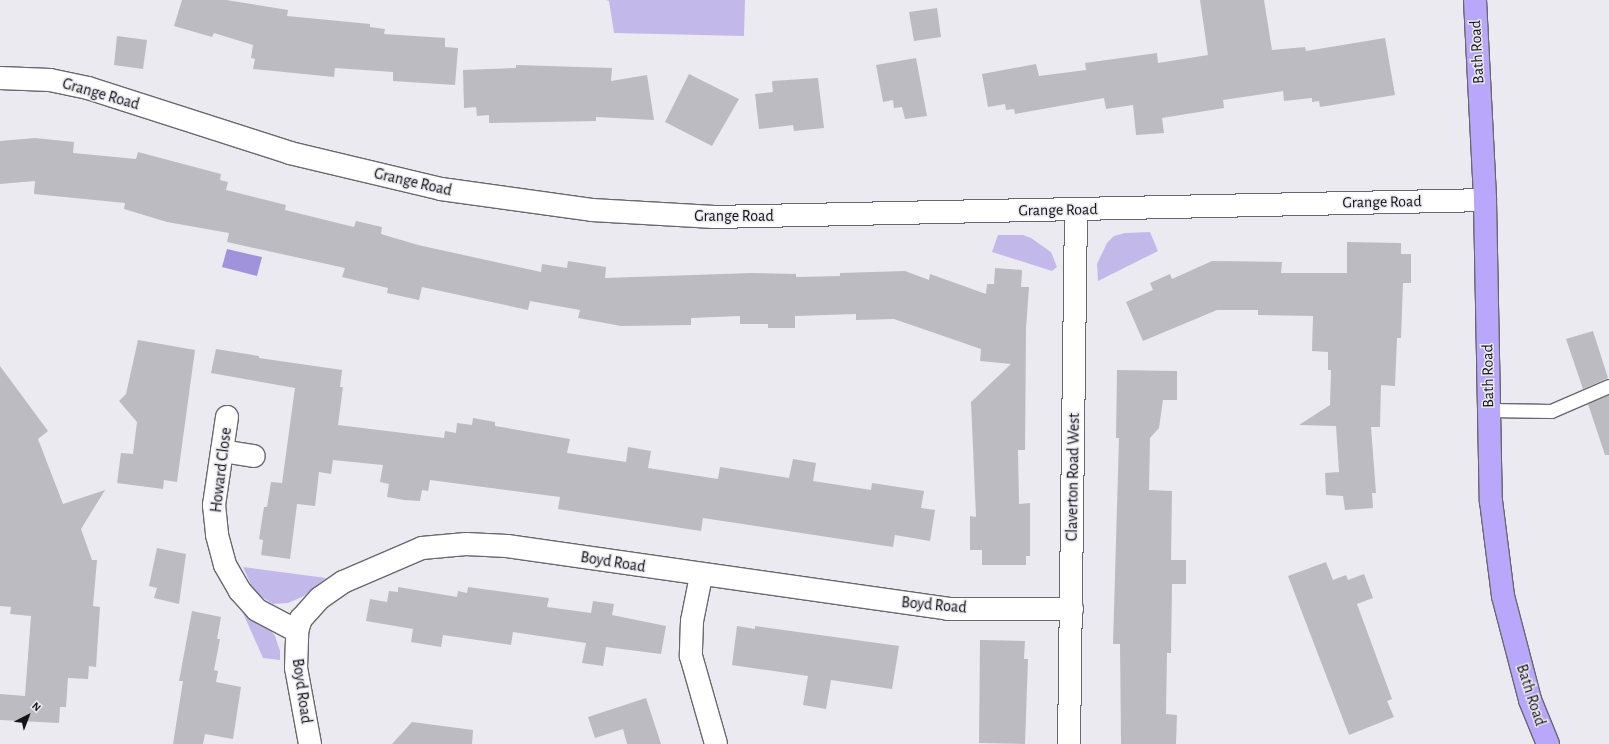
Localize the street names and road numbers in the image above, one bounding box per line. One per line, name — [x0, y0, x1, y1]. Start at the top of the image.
street label: Bath Road — [1466, 20, 1488, 84]
street label: Grange Road — [60, 74, 142, 114]
street label: Grange Road — [372, 164, 454, 200]
street label: Grange Road — [1342, 192, 1422, 212]
street label: Grange Road — [1018, 200, 1098, 220]
street label: Grange Road — [694, 206, 774, 226]
street label: Bath Road — [1478, 344, 1498, 408]
street label: Claverton Road West — [1062, 413, 1084, 541]
street label: Howard Close — [206, 426, 236, 514]
street label: Boyd Road — [579, 547, 647, 577]
street label: Boyd Road — [901, 593, 967, 617]
street label: Boyd Road — [288, 657, 316, 725]
street label: Bath Road — [1512, 662, 1550, 728]

